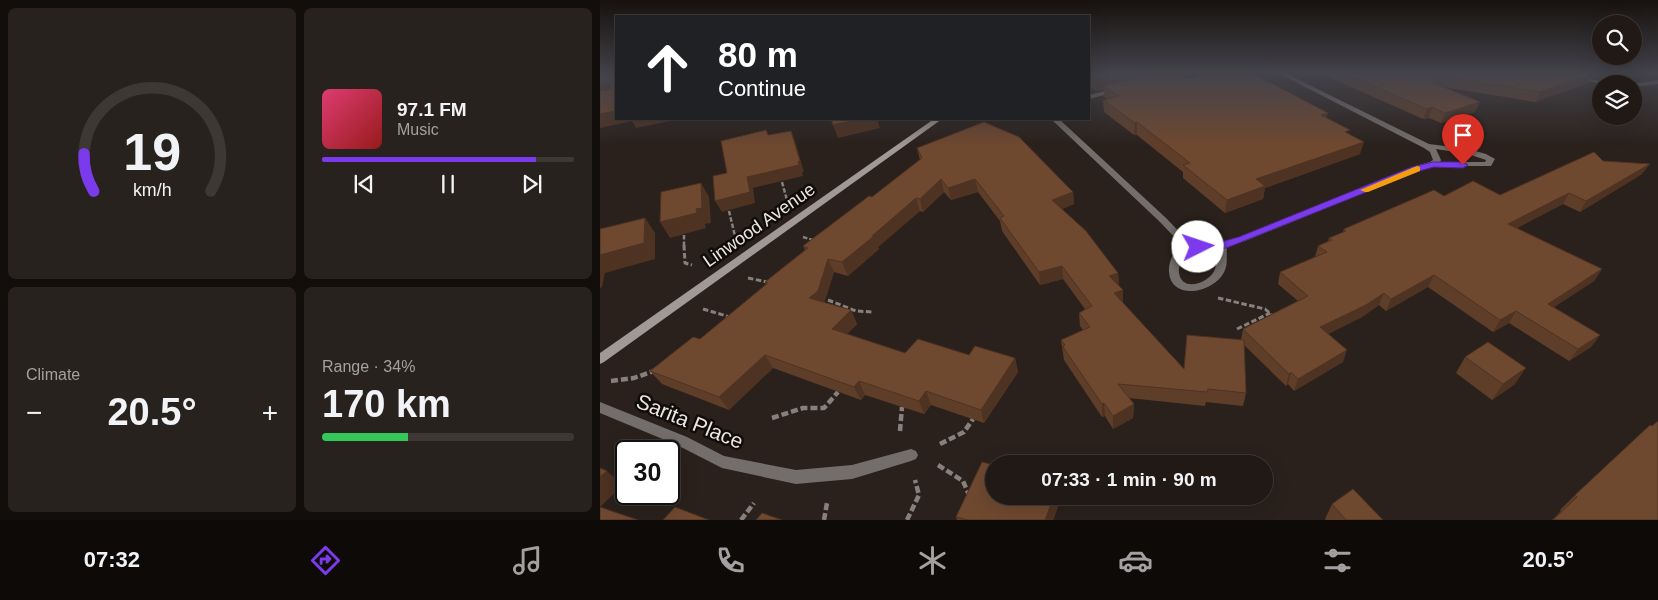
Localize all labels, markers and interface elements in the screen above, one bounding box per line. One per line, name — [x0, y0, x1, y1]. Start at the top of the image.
map controls — [1592, 15, 1642, 125]
button: search — [1592, 15, 1642, 65]
icon: ahead — [635, 35, 700, 100]
text: 80 m — [718, 35, 798, 74]
button: layers — [1592, 75, 1642, 125]
text: Continue — [718, 76, 806, 101]
text: 97.1 FM — [397, 99, 467, 120]
pin — [1442, 114, 1484, 165]
text: Music — [397, 121, 439, 138]
icon: arrive — [1449, 121, 1477, 149]
text: 19 — [123, 123, 181, 181]
icon: previous — [350, 170, 378, 198]
icon: pause — [434, 170, 462, 198]
icon: next — [518, 170, 546, 198]
street label: Linwood Avenue — [699, 179, 819, 271]
text: km/h — [133, 180, 171, 200]
position arrow — [1171, 220, 1223, 272]
text: Range · 34% — [322, 358, 415, 375]
text: Climate — [26, 366, 80, 383]
text: 170 km — [322, 383, 451, 425]
street label: Sarita Place — [633, 389, 747, 453]
text: 20.5° — [107, 391, 197, 433]
text: − — [26, 397, 42, 428]
text: + — [262, 397, 278, 428]
speed limit sign: 30 — [615, 440, 680, 505]
text: 07:33 · 1 min · 90 m — [1041, 469, 1217, 490]
icon: directions — [308, 543, 343, 578]
icon: music — [510, 543, 545, 578]
icon: phone — [713, 543, 748, 578]
icon: climate — [915, 543, 950, 578]
icon: car — [1118, 543, 1153, 578]
icon: filters — [1320, 543, 1355, 578]
text: 07:32 — [84, 547, 140, 572]
text: 20.5° — [1523, 547, 1574, 572]

